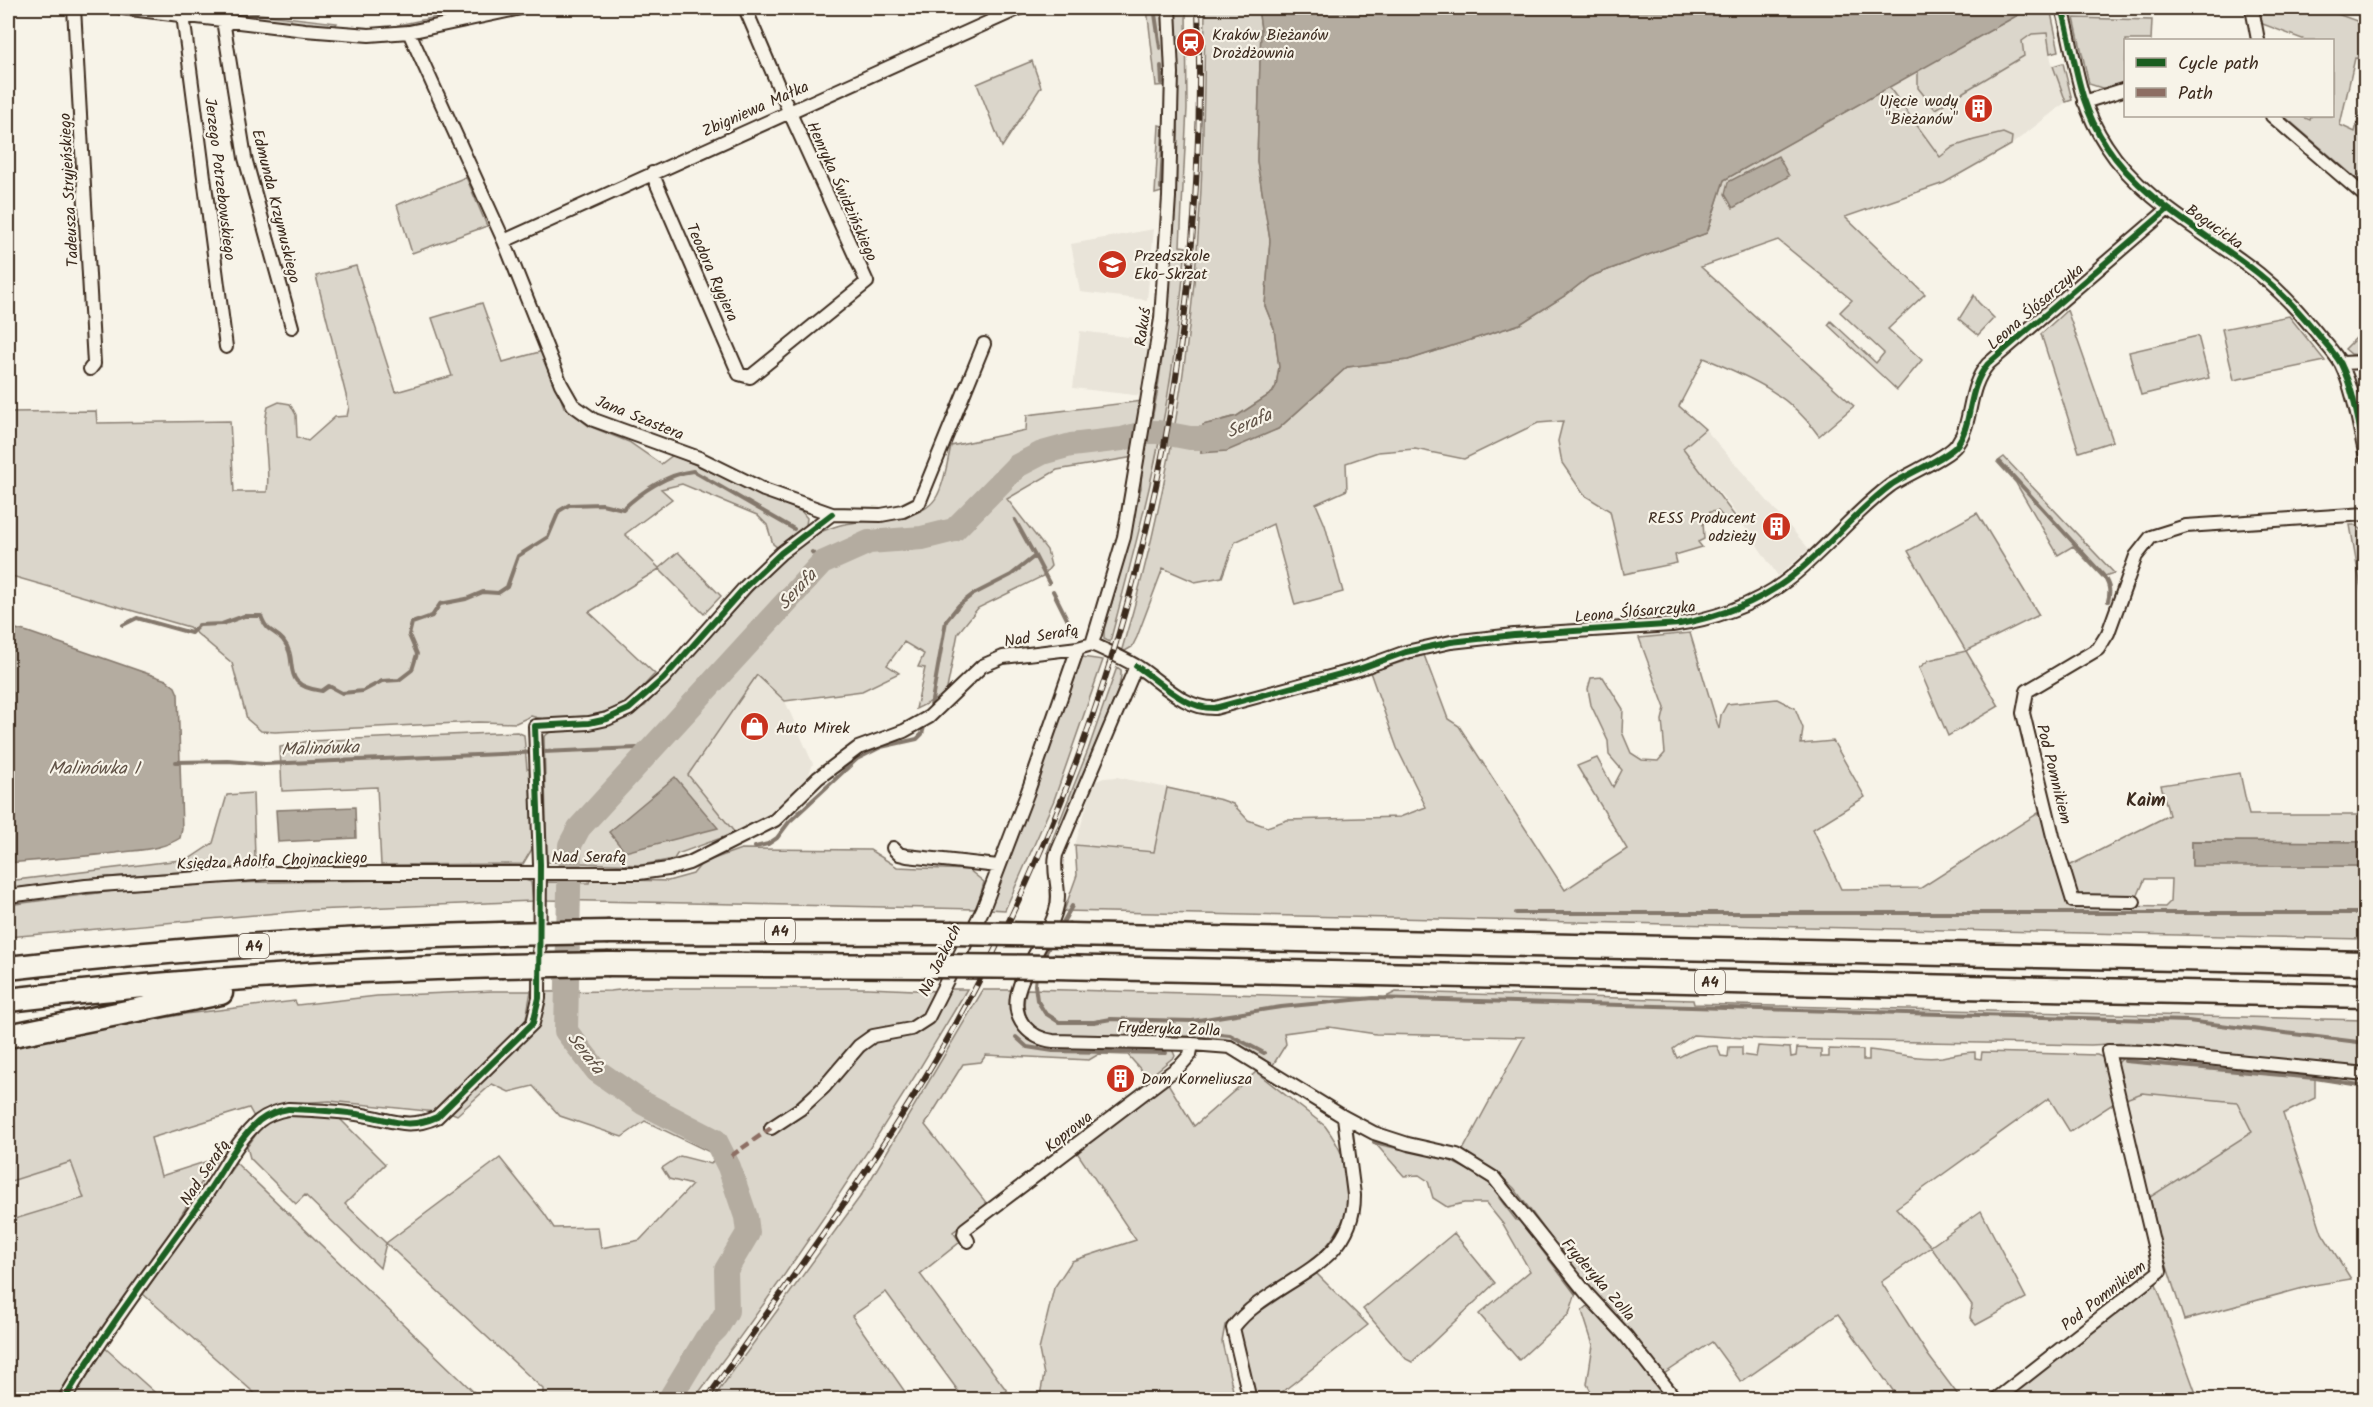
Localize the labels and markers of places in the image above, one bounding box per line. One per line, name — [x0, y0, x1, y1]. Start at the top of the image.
place label: Kraków Bieżanów Drożdżownia — [1212, 23, 1329, 66]
station icon: Kraków Bieżanów Drożdżownia — [1175, 27, 1207, 59]
place label: Ujęcie wody "Bieżanów" — [1879, 89, 1959, 132]
building icon: Ujęcie wody "Bieżanów" — [1963, 93, 1995, 125]
place label: Przedszkole Eko-Skrzat — [1134, 244, 1210, 287]
school or university icon: Przedszkole Eko-Skrzat — [1097, 248, 1129, 280]
place label: RESS Producent odzieży — [1648, 506, 1757, 549]
building icon: RESS Producent odzieży — [1761, 510, 1793, 542]
shop icon: Auto Mirek — [739, 711, 771, 743]
place label: Auto Mirek — [776, 716, 850, 741]
building icon: Dom Korneliusza — [1104, 1062, 1136, 1094]
place label: Dom Korneliusza — [1141, 1067, 1252, 1092]

